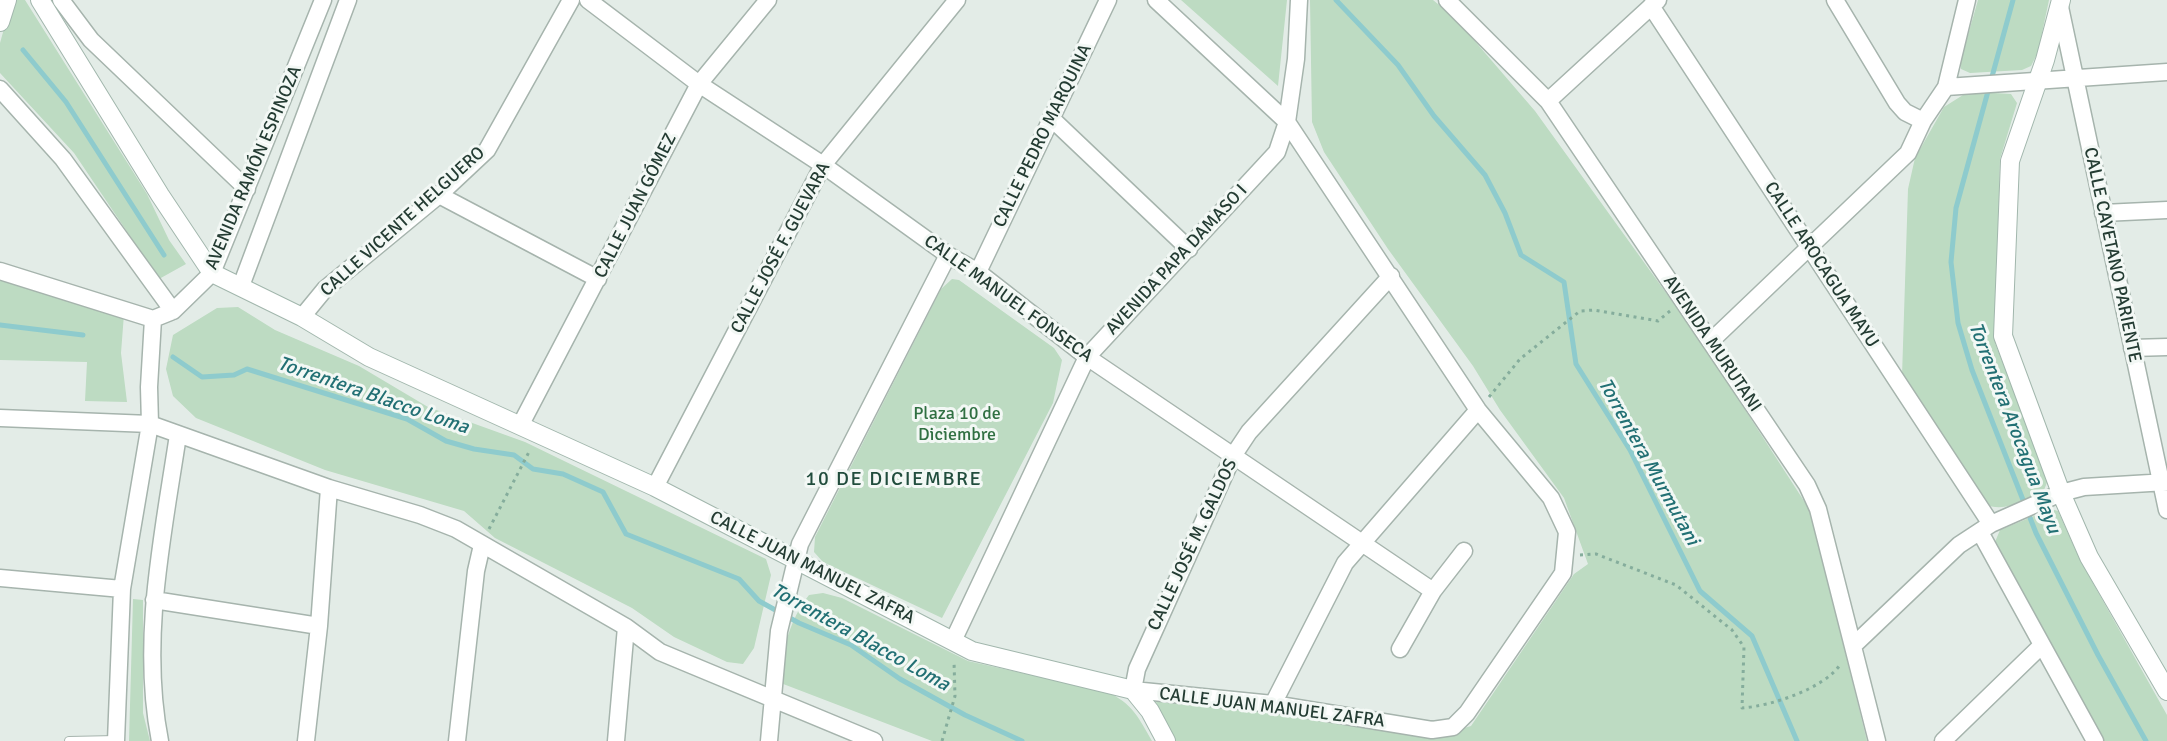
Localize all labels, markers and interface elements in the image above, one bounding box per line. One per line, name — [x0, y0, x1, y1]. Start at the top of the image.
street label: CALLE PEDRO MARQUINA — [989, 41, 1097, 231]
street label: AVENIDA RAMÓN ESPINOZA — [201, 63, 307, 273]
street label: CALLE JUAN GÓMEZ — [590, 130, 682, 282]
street label: CALLE VICENTE HELGUERO — [316, 142, 490, 302]
street label: CALLE CAYETANO PARIENTE — [2079, 146, 2145, 364]
street label: CALLE JOSÉ F. GUEVARA — [727, 159, 835, 337]
street label: CALLE AROCAGUA MAYU — [1759, 178, 1883, 352]
street label: AVENIDA PAPA DAMASO I — [1102, 180, 1252, 340]
street label: CALLE MANUEL FONSECA — [920, 231, 1096, 367]
street label: AVENIDA MURUTANI — [1658, 272, 1766, 416]
water label: Torrentera Arocagua Mayu — [1963, 319, 2065, 537]
water label: Torrentera Blacco Loma — [274, 352, 472, 440]
water label: Torrentera Murmutani — [1592, 374, 1704, 550]
park label: Plaza 10 de Diciembre — [913, 403, 1001, 446]
street label: CALLE JOSÉ M. GALDOS — [1144, 456, 1242, 634]
district label: 10 DE DICIEMBRE — [806, 468, 982, 492]
street label: CALLE JUAN MANUEL ZAFRA — [706, 507, 918, 629]
water label: Torrentera Blacco Loma — [767, 579, 953, 697]
street label: CALLE JUAN MANUEL ZAFRA — [1158, 683, 1386, 733]

